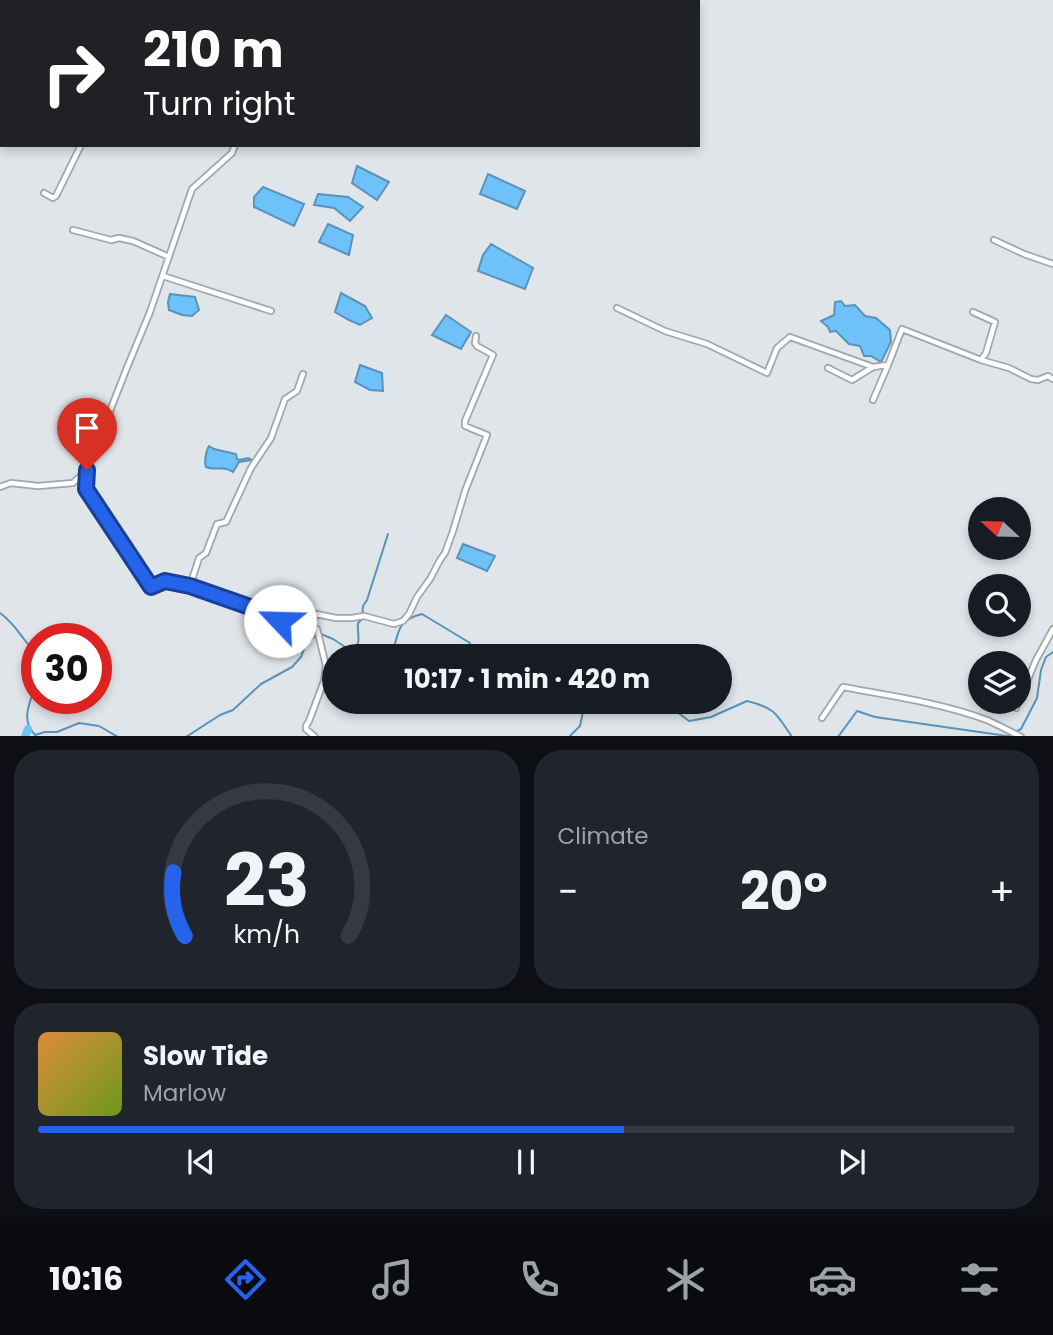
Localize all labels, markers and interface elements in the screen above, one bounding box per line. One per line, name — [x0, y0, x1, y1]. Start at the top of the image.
text: 210 m — [143, 16, 284, 84]
icon: right — [28, 28, 119, 119]
text: Turn right — [143, 81, 295, 126]
pin — [57, 398, 117, 470]
icon: arrive — [68, 409, 106, 447]
north arrow — [968, 497, 1031, 560]
map controls — [968, 497, 1031, 714]
button: search — [968, 574, 1031, 637]
position arrow — [243, 584, 317, 658]
speed limit sign: 30 — [21, 623, 112, 714]
button: layers — [968, 651, 1031, 714]
text: 10:17 · 1 min · 420 m — [404, 661, 650, 697]
text: Climate — [558, 820, 648, 852]
text: 23 — [224, 830, 310, 931]
text: 20° — [740, 855, 828, 928]
text: − — [558, 865, 578, 918]
text: + — [989, 865, 1015, 918]
text: km/h — [233, 916, 300, 951]
text: Slow Tide — [143, 1038, 268, 1074]
text: Marlow — [143, 1077, 226, 1109]
icon: previous — [182, 1143, 220, 1181]
icon: pause — [507, 1143, 545, 1181]
icon: next — [833, 1143, 871, 1181]
icon: directions — [221, 1255, 270, 1304]
icon: music — [368, 1255, 417, 1304]
icon: phone — [515, 1255, 564, 1304]
icon: climate — [661, 1255, 710, 1304]
icon: car — [808, 1255, 857, 1304]
icon: filters — [955, 1255, 1004, 1304]
text: 10:16 — [49, 1256, 123, 1301]

